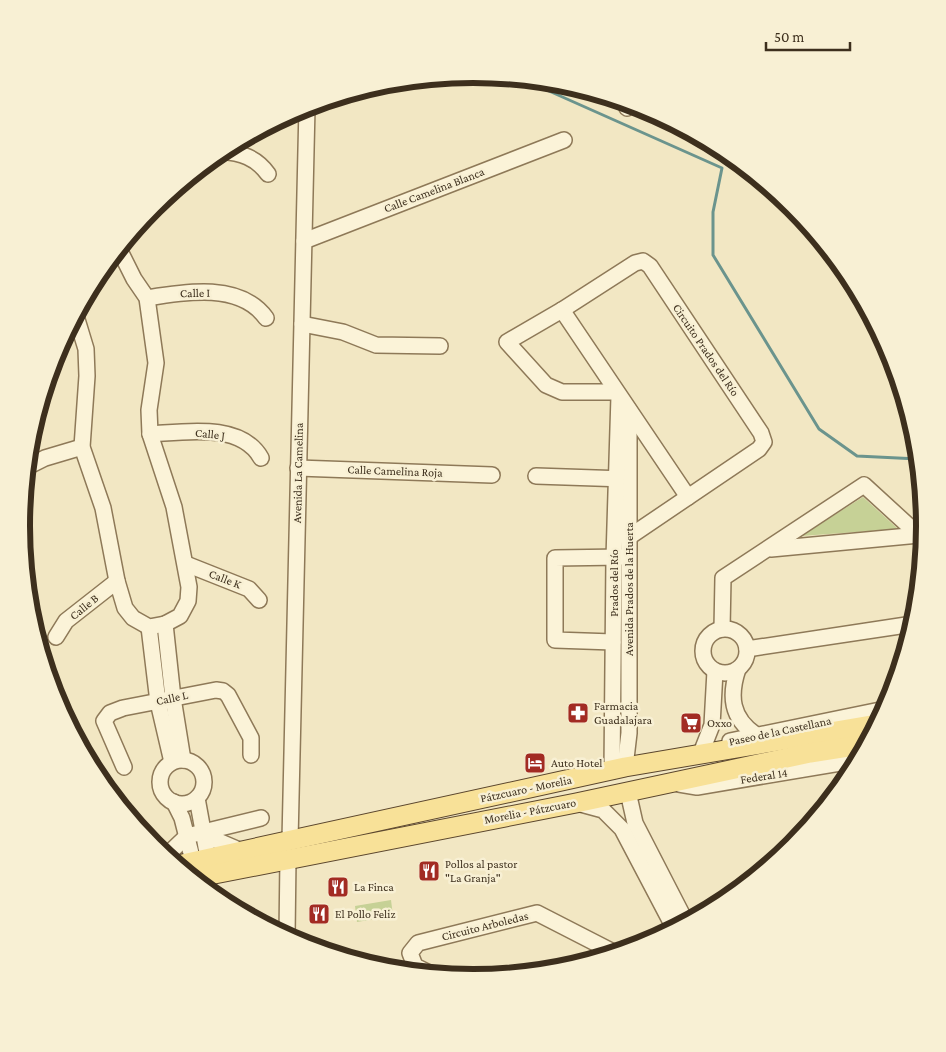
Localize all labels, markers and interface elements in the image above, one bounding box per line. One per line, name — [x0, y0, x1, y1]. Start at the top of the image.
scale bar — [766, 20, 850, 52]
text: 50 m — [774, 29, 804, 45]
street label: Calle Camelina Blanca — [382, 164, 487, 216]
street label: Calle I — [180, 286, 210, 300]
street label: Circuito Prados del Río — [670, 301, 742, 399]
street label: Avenida La Camelina — [290, 422, 306, 523]
street label: Calle J — [194, 425, 226, 443]
street label: Calle Camelina Roja — [347, 462, 443, 480]
street label: Avenida Prados de la Huerta — [622, 522, 636, 656]
street label: Prados del Río — [607, 549, 621, 617]
street label: Calle K — [207, 566, 243, 592]
street label: Calle B — [67, 591, 102, 623]
street label: Calle L — [155, 688, 189, 708]
place label: Farmacia Guadalajara — [594, 699, 653, 727]
pharmacy icon: Farmacia Guadalajara — [566, 701, 590, 725]
supermarket icon: Oxxo — [679, 711, 703, 735]
street label: Paseo de la Castellana — [727, 713, 833, 749]
place label: Oxxo — [707, 716, 732, 730]
hotel icon: Auto Hotel — [523, 751, 547, 775]
place label: Auto Hotel — [551, 756, 602, 770]
street label: Federal 14 — [739, 765, 789, 787]
street label: Pátzcuaro - Morelia — [479, 772, 573, 806]
street label: Morelia - Pátzcuaro — [483, 795, 577, 827]
place label: Pollos al pastor "La Granja" — [445, 857, 518, 885]
restaurant icon: Pollos al pastor "La Granja" — [417, 859, 441, 883]
restaurant icon: La Finca — [326, 875, 350, 899]
place label: La Finca — [354, 880, 394, 894]
restaurant icon: El Pollo Feliz — [307, 902, 331, 926]
place label: El Pollo Feliz — [335, 907, 395, 921]
street label: Circuito Arboledas — [440, 908, 530, 944]

